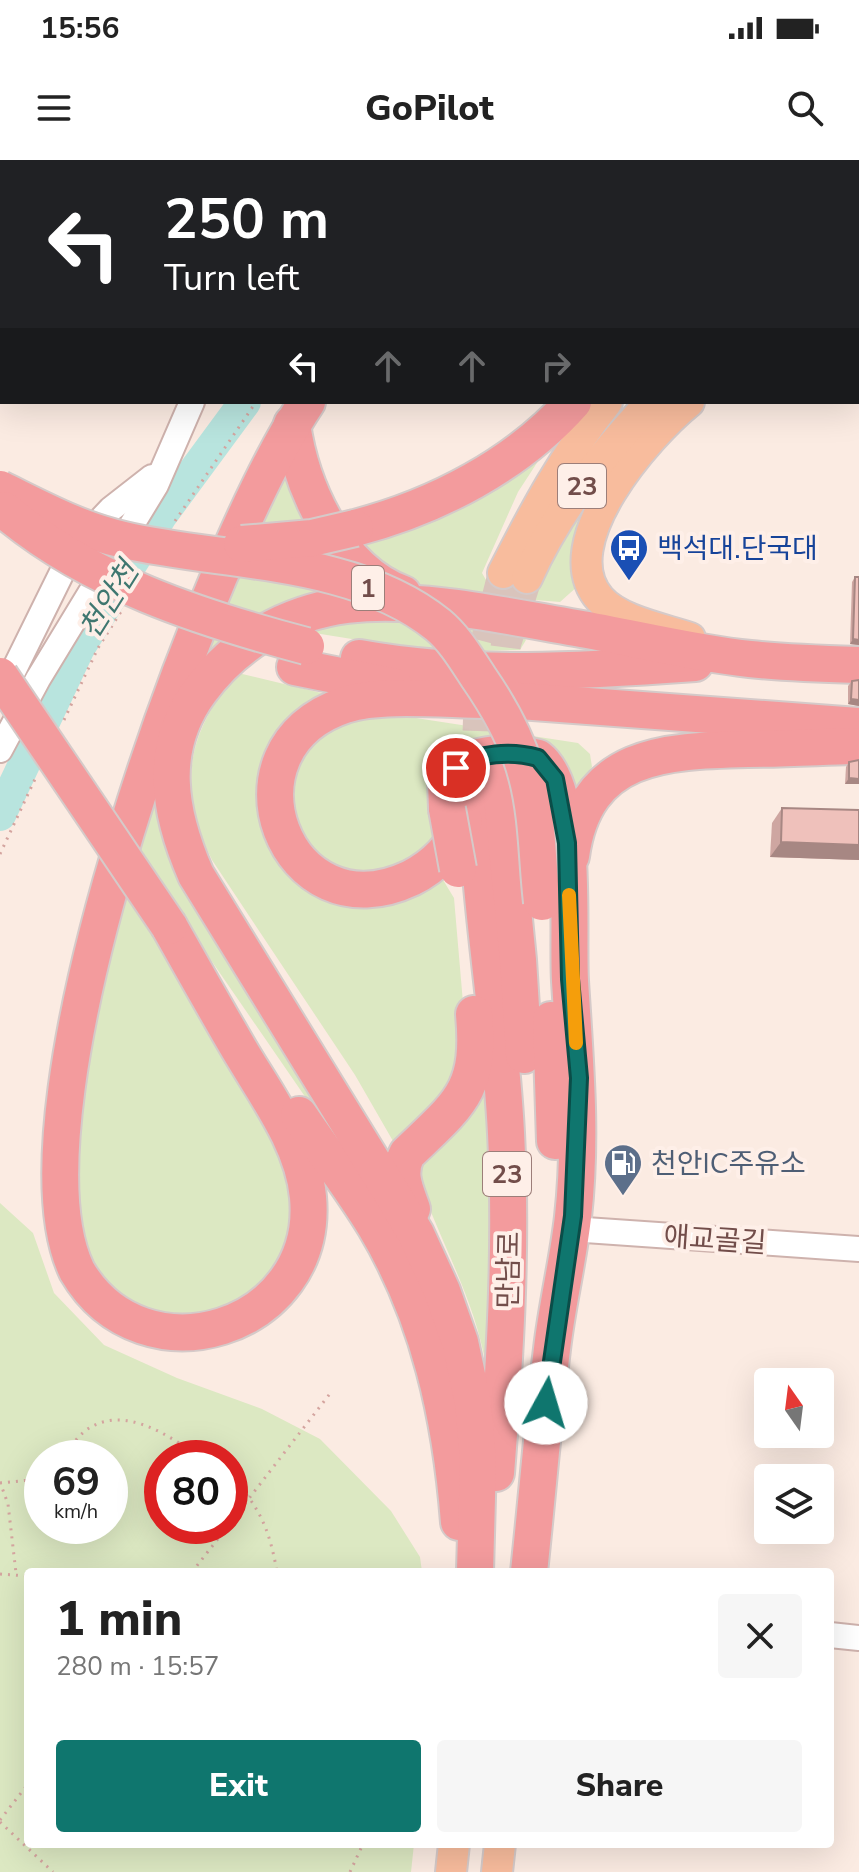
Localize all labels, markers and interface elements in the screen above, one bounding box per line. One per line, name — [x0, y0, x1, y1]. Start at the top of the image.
text: 15:56 — [40, 8, 119, 49]
text: GoPilot — [365, 84, 494, 133]
icon: menu — [32, 86, 76, 130]
icon: search — [783, 86, 827, 130]
text: 250 m — [164, 181, 329, 258]
icon: left — [32, 192, 136, 296]
text: Turn left — [164, 254, 299, 303]
icon: left — [282, 344, 326, 388]
icon: ahead — [366, 344, 410, 388]
icon: ahead — [450, 344, 494, 388]
icon: right — [534, 344, 578, 388]
road number: 23 — [558, 464, 606, 508]
bus stop icon: 백석대.단국대 — [608, 527, 650, 582]
place label: 백석대.단국대 — [657, 530, 818, 568]
water label: 천안천 — [70, 551, 151, 646]
road number: 1 — [352, 566, 384, 610]
pin — [422, 734, 490, 802]
icon: arrive — [434, 746, 478, 790]
fuel station icon: 천안IC주유소 — [602, 1142, 644, 1197]
place label: 천안IC주유소 — [651, 1145, 806, 1183]
road number: 23 — [483, 1152, 531, 1196]
street label: 애교골길 — [662, 1217, 768, 1263]
street label: 만남로 — [489, 1231, 529, 1309]
position arrow — [504, 1361, 588, 1445]
north arrow — [754, 1368, 834, 1448]
map controls — [754, 1368, 834, 1544]
speed limit sign: 80 — [144, 1440, 248, 1544]
text: 69 — [52, 1455, 100, 1509]
button: layers — [754, 1464, 834, 1544]
text: km/h — [54, 1498, 98, 1525]
text: 1 min — [56, 1586, 182, 1652]
button: close — [718, 1594, 802, 1678]
text: 280 m · 15:57 — [56, 1649, 219, 1684]
button: Exit — [56, 1740, 421, 1832]
button: Share — [437, 1740, 802, 1832]

